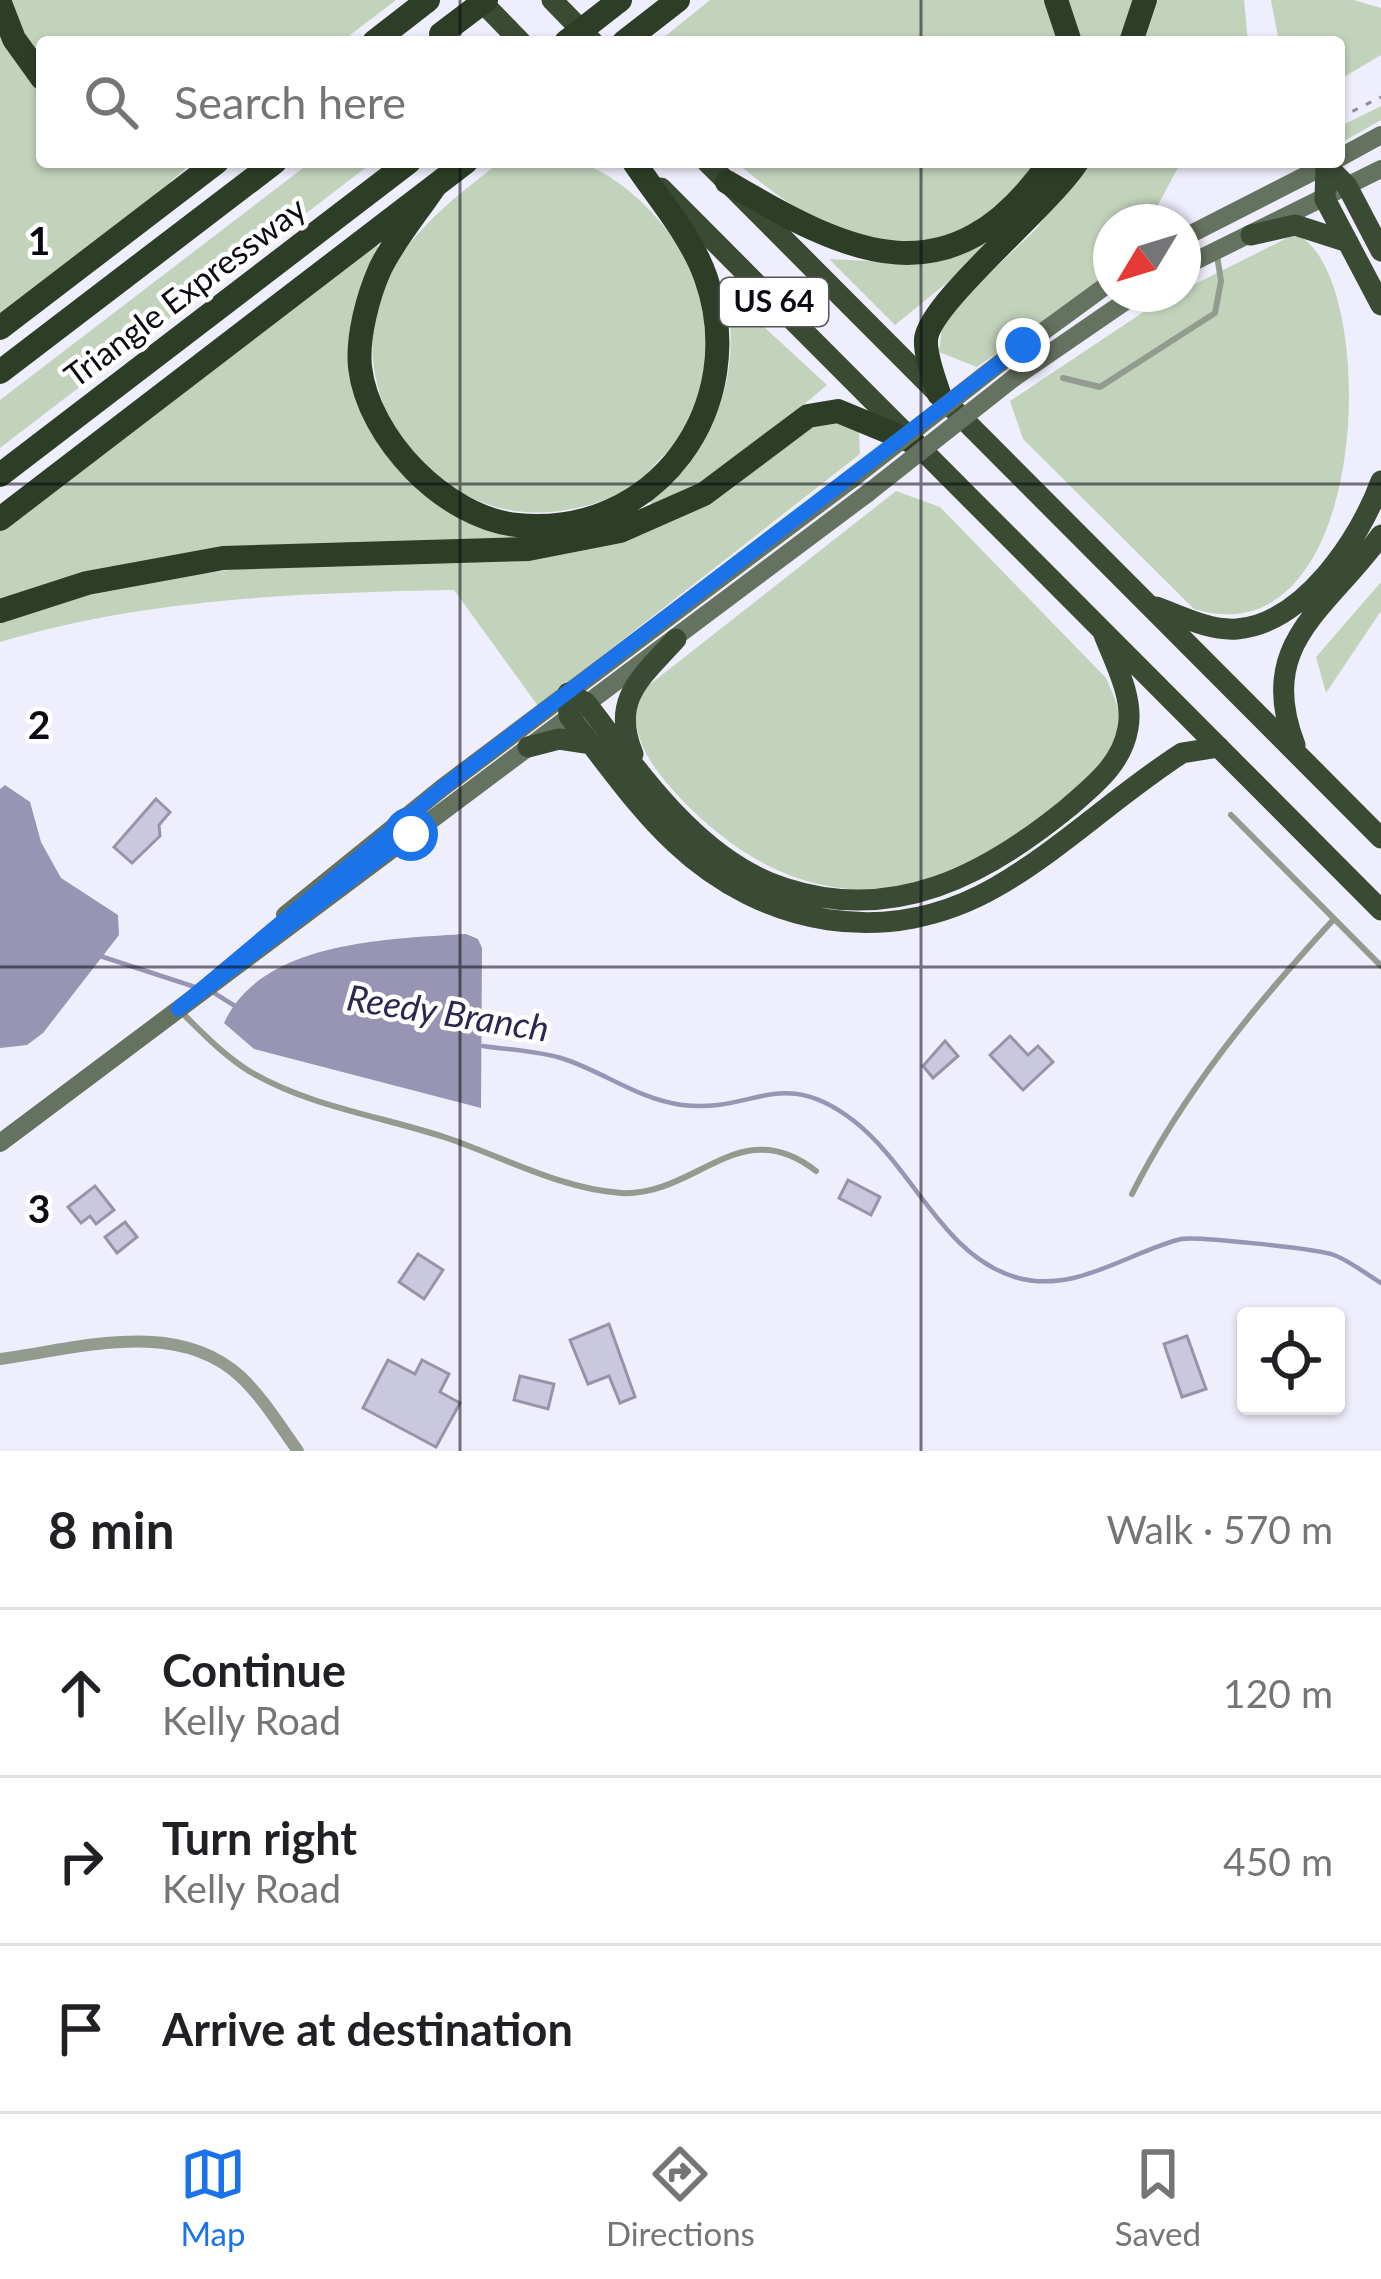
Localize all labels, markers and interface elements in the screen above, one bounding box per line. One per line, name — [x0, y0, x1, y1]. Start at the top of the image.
search box — [36, 36, 1345, 168]
icon: search — [78, 69, 144, 135]
text: Search here — [174, 75, 406, 129]
street label: Triangle Expressway — [56, 188, 313, 395]
north arrow — [1093, 204, 1201, 312]
text: 1 — [28, 217, 50, 263]
road number: US 64 — [720, 278, 828, 326]
route end — [996, 318, 1050, 372]
text: 2 — [28, 701, 50, 747]
route start — [384, 807, 438, 861]
water label: Reedy Branch — [344, 974, 552, 1050]
text: 3 — [28, 1185, 50, 1231]
map controls — [1237, 1307, 1345, 1415]
button: locate — [1237, 1307, 1345, 1415]
text: 8 min — [48, 1499, 174, 1560]
text: Walk · 570 m — [1106, 1506, 1333, 1552]
text: Continue — [162, 1643, 346, 1697]
icon: ahead — [48, 1660, 114, 1726]
text: 120 m — [1223, 1670, 1333, 1716]
text: Kelly Road — [162, 1697, 341, 1743]
text: Turn right — [162, 1811, 357, 1865]
icon: right — [48, 1828, 114, 1894]
text: 450 m — [1223, 1838, 1333, 1884]
text: Kelly Road — [162, 1865, 341, 1911]
icon: arrive — [48, 1996, 114, 2062]
text: Arrive at destination — [162, 2002, 573, 2056]
tab: Map — [180, 2141, 246, 2253]
tab: Directions — [606, 2141, 755, 2253]
tab: Saved — [1115, 2141, 1201, 2253]

